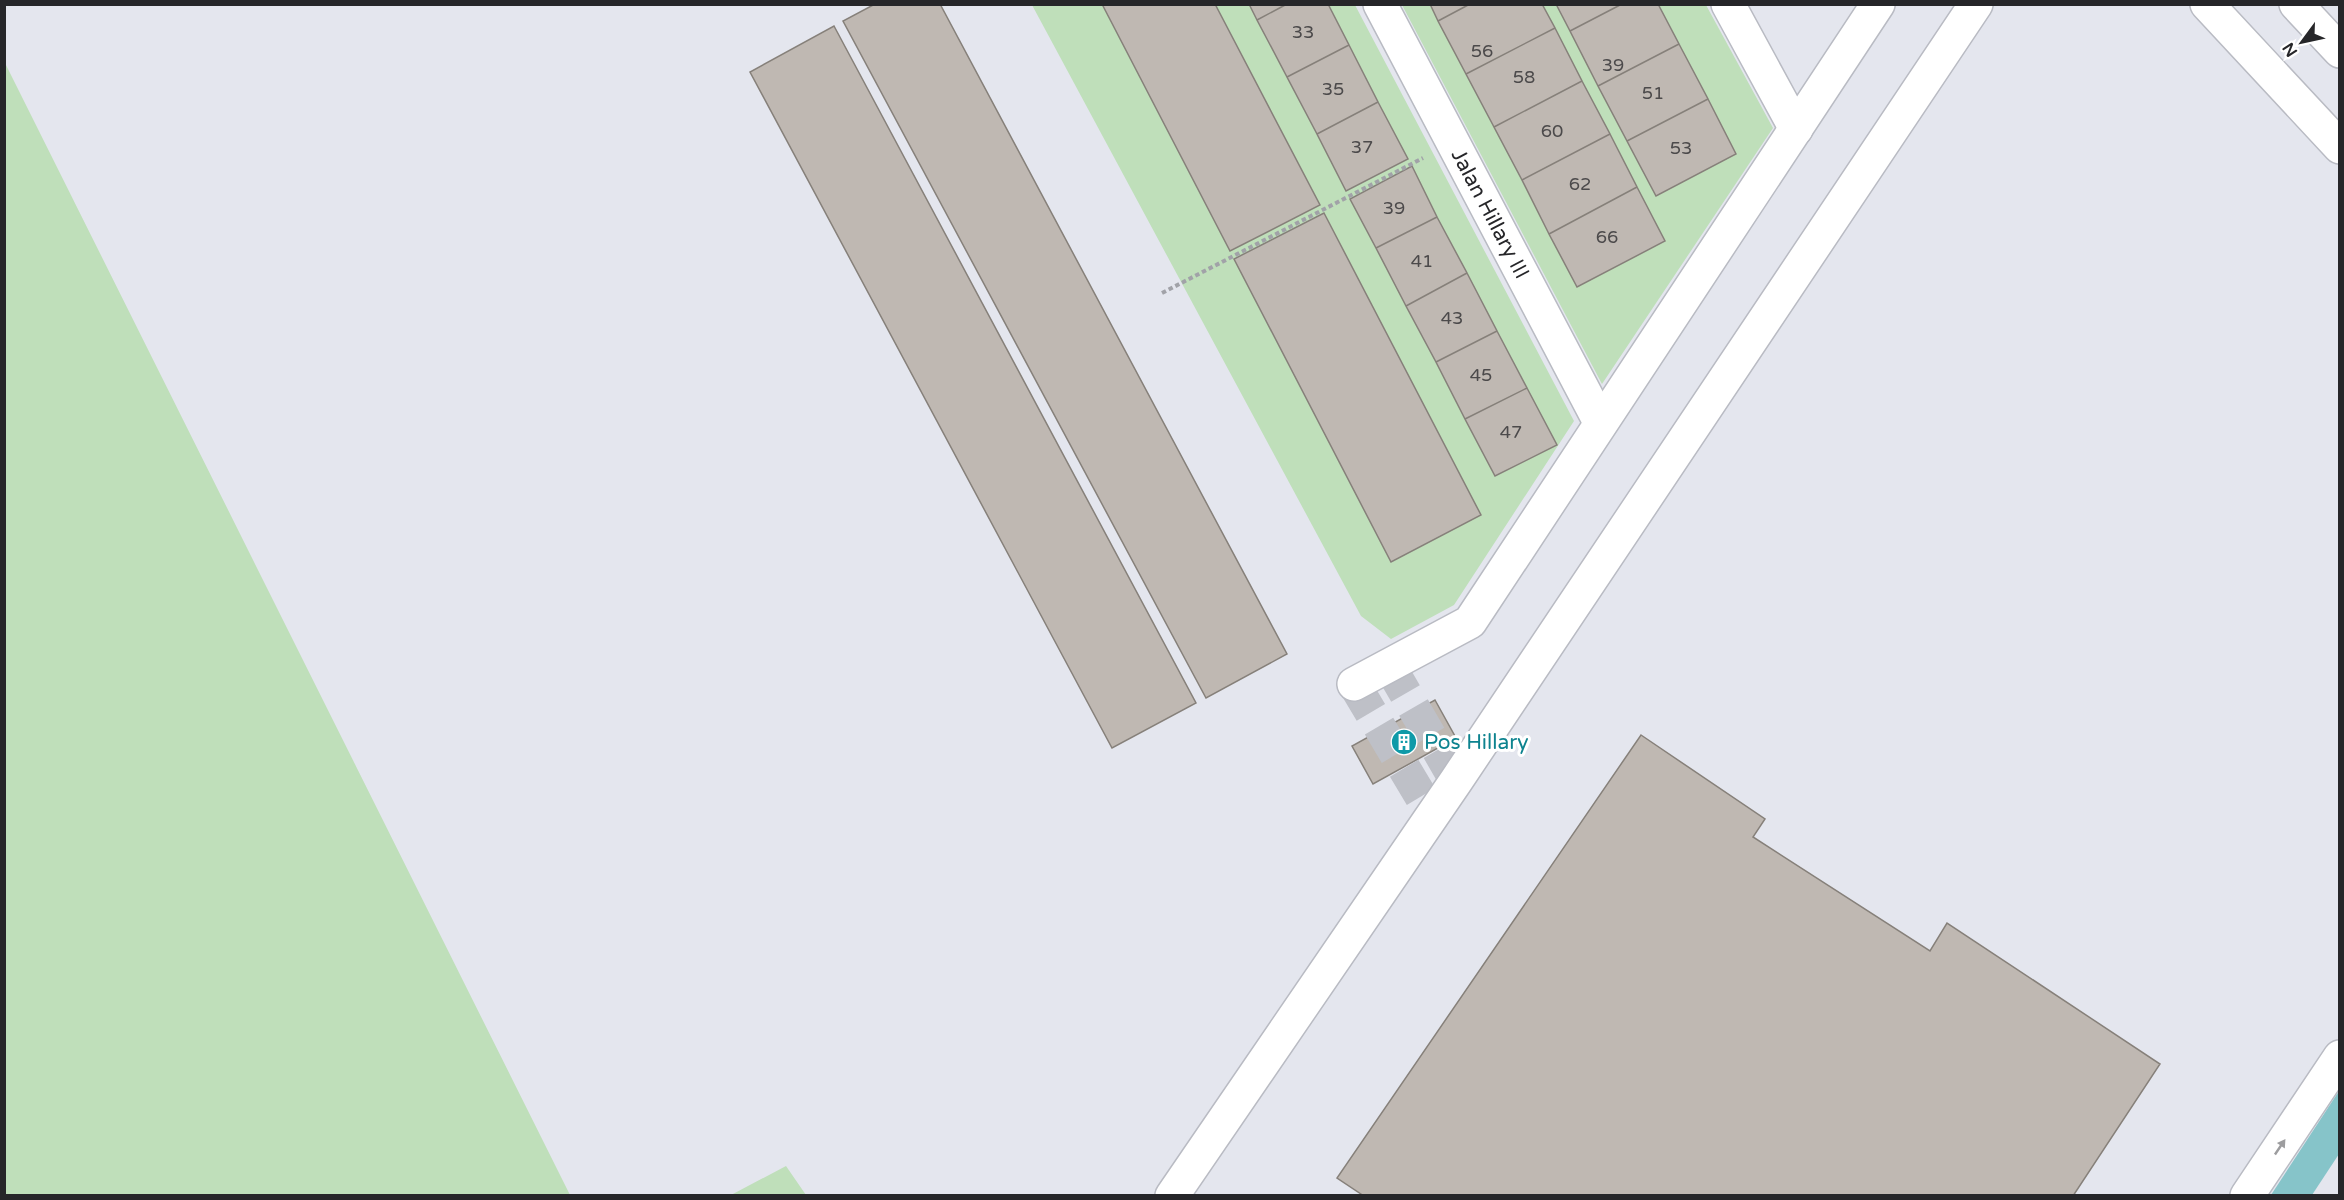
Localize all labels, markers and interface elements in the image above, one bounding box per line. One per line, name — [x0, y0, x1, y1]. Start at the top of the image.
north arrow — [2272, 12, 2332, 72]
house number: 33 — [1292, 21, 1314, 43]
text: N — [2278, 39, 2302, 60]
house number: 56 — [1471, 40, 1493, 62]
house number: 39 — [1602, 54, 1624, 76]
house number: 58 — [1513, 66, 1535, 88]
house number: 35 — [1322, 78, 1344, 100]
house number: 51 — [1642, 82, 1664, 104]
house number: 60 — [1541, 120, 1563, 142]
house number: 37 — [1351, 136, 1373, 158]
house number: 53 — [1670, 137, 1692, 159]
street label: Jalan Hillary III — [1446, 145, 1534, 283]
house number: 62 — [1569, 173, 1591, 195]
house number: 39 — [1383, 197, 1405, 219]
house number: 66 — [1596, 226, 1618, 248]
house number: 41 — [1411, 250, 1433, 272]
house number: 43 — [1441, 307, 1463, 329]
house number: 45 — [1470, 364, 1492, 386]
house number: 47 — [1500, 421, 1522, 443]
building icon: Pos Hillary — [1389, 727, 1419, 757]
place label: Pos Hillary — [1424, 730, 1529, 755]
one-way arrow — [2274, 1139, 2285, 1155]

